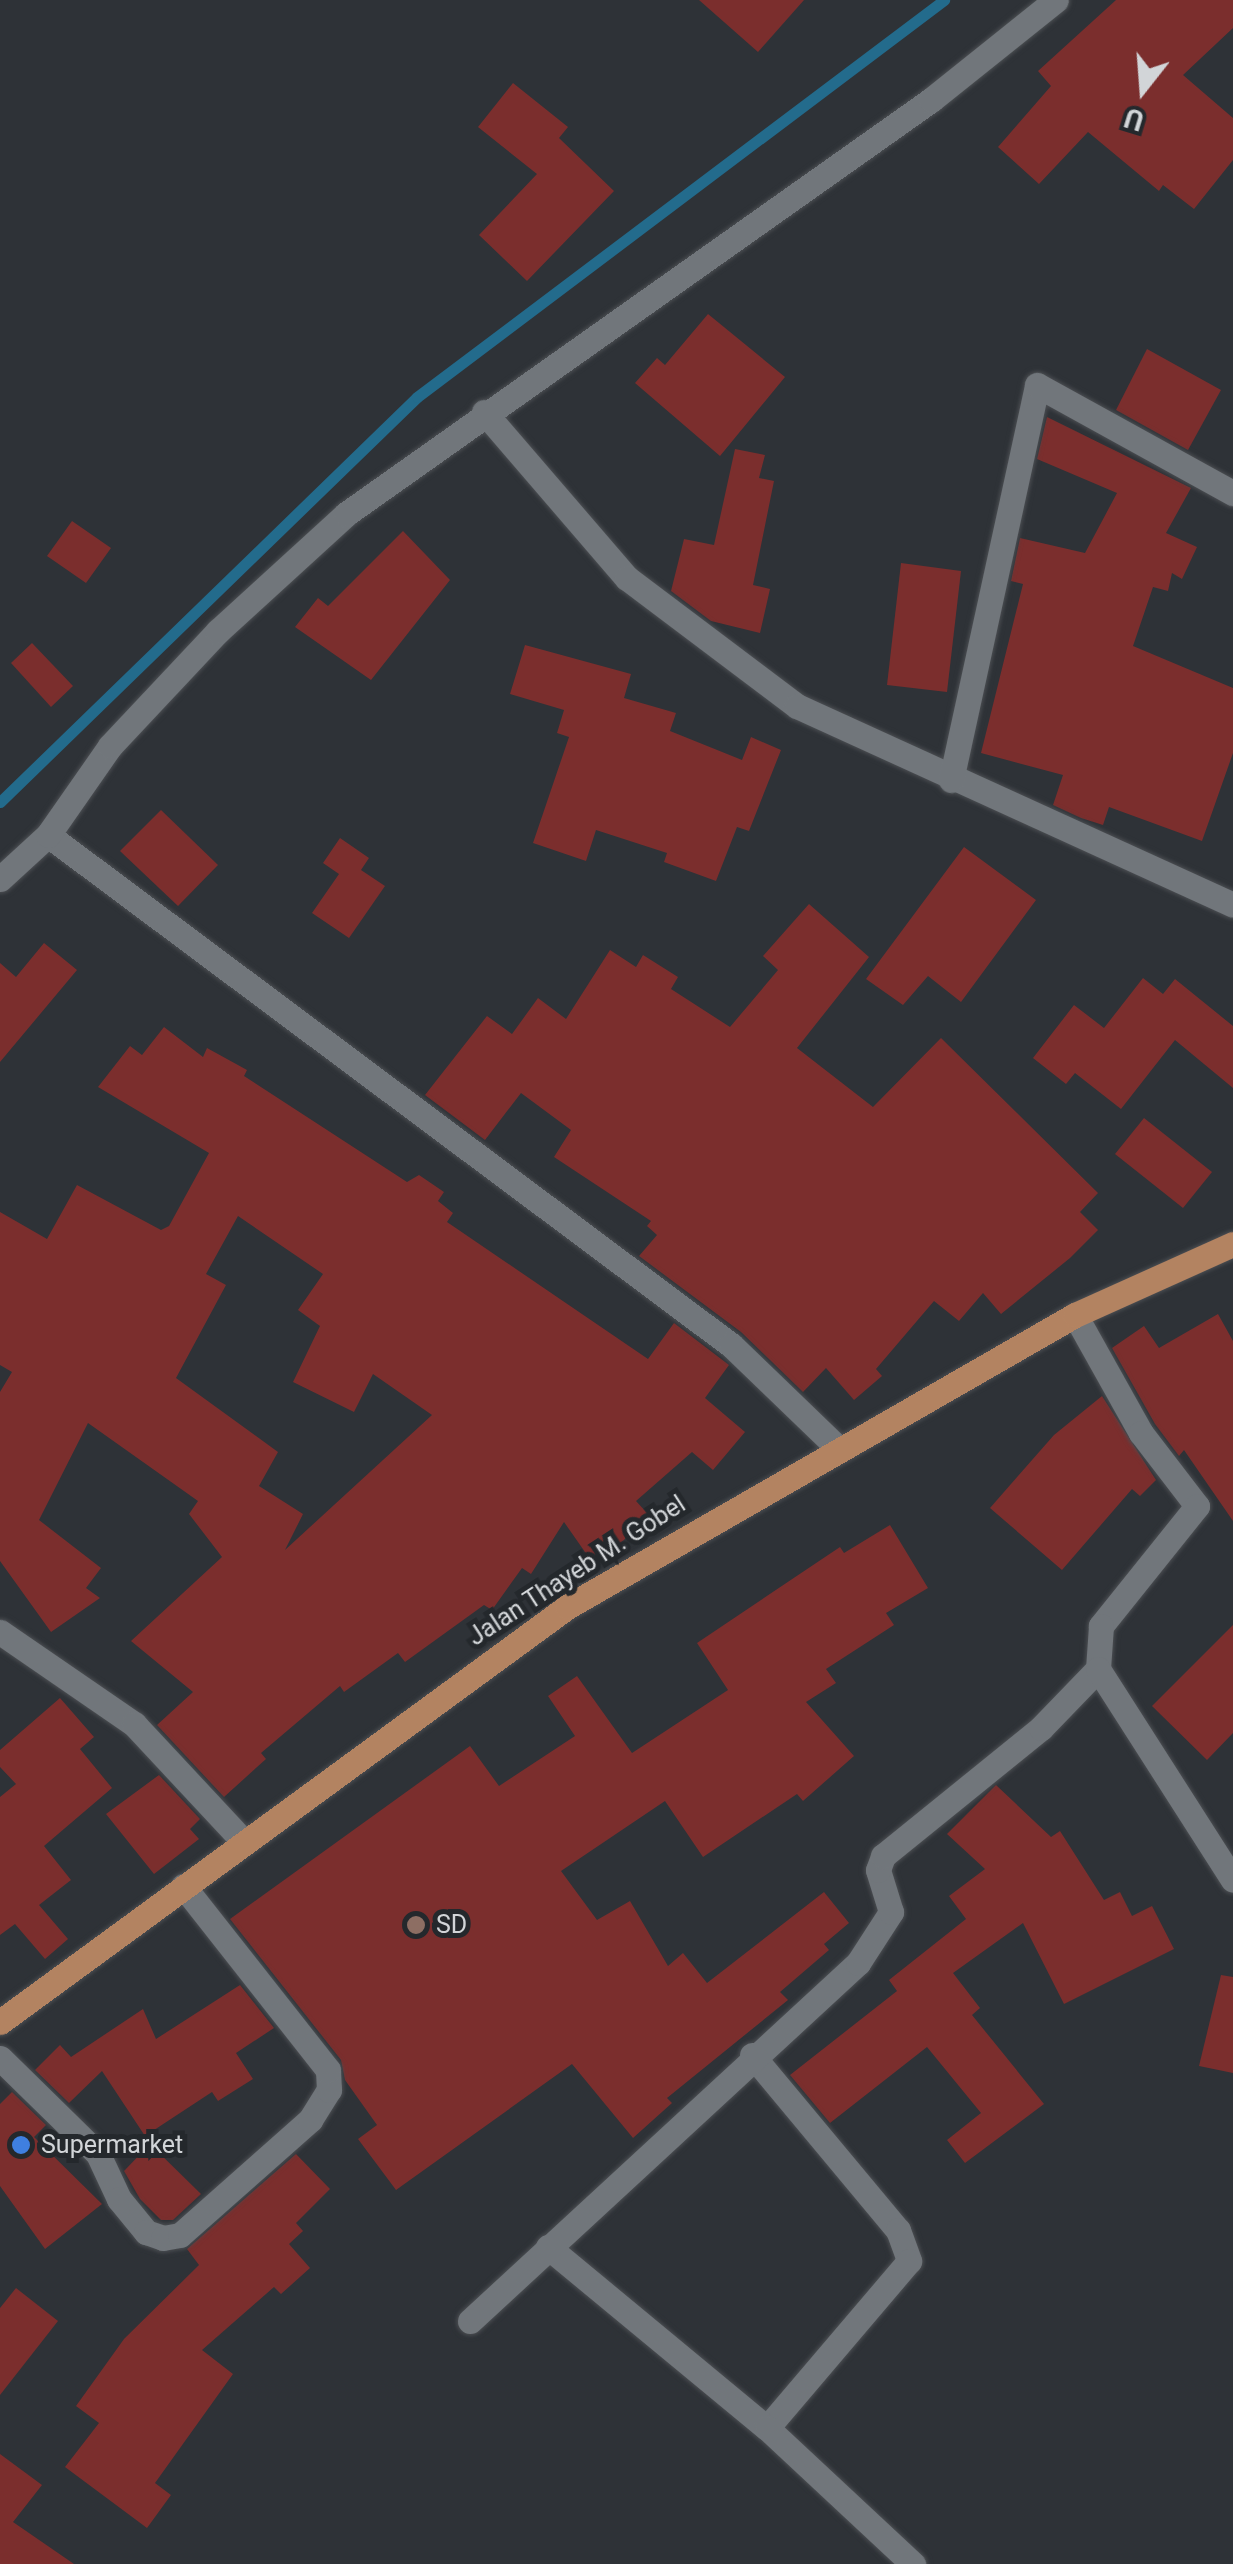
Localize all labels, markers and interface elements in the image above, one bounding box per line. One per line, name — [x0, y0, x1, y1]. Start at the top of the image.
north arrow — [1093, 40, 1193, 140]
text: U — [1120, 101, 1148, 138]
street label: Jalan Thayeb M. Gobel — [462, 1489, 692, 1653]
place label: SD — [436, 1910, 467, 1940]
marker: SD — [405, 1914, 427, 1936]
place label: Supermarket — [41, 2130, 183, 2160]
marker: Supermarket — [10, 2134, 32, 2156]

